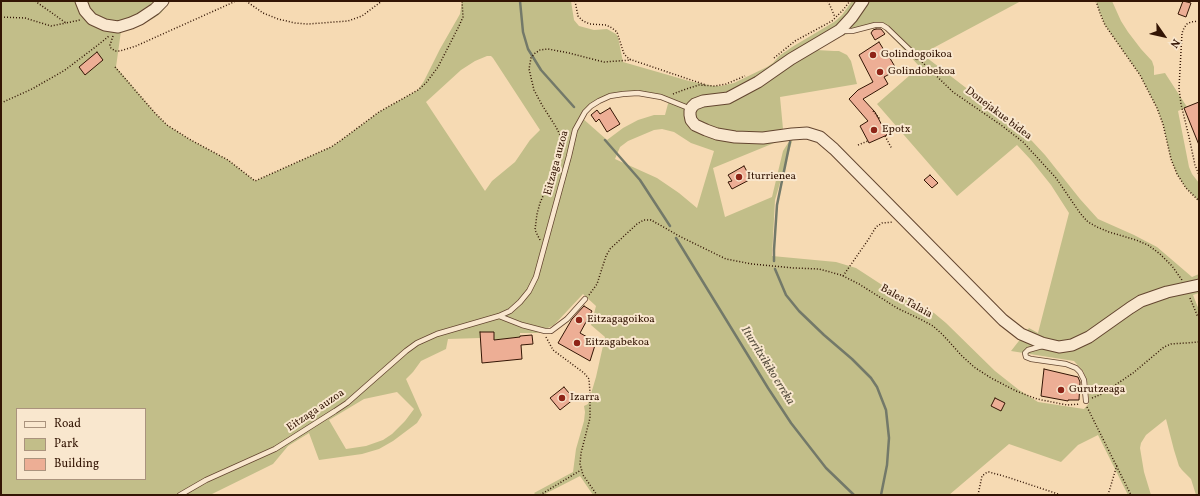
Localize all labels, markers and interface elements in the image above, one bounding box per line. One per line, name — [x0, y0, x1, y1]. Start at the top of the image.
north arrow — [1144, 16, 1184, 56]
text: N — [1166, 35, 1183, 51]
place label: Golindogoikoa — [881, 48, 952, 62]
marker: Golindogoikoa — [868, 50, 878, 60]
place label: Golindobekoa — [888, 65, 955, 79]
marker: Golindobekoa — [875, 67, 885, 77]
street label: Donejakue bidea — [962, 85, 1034, 143]
place label: Epotx — [882, 123, 910, 137]
marker: Epotx — [869, 125, 879, 135]
street label: Eitzaga auzoa — [542, 129, 572, 197]
place label: Iturrienea — [747, 170, 796, 184]
marker: Iturrienea — [734, 172, 744, 182]
street label: Balea Talaia — [878, 282, 934, 322]
place label: Eitzagagoikoa — [587, 313, 655, 327]
marker: Eitzagagoikoa — [574, 315, 584, 325]
water label: Iturritxikiko erreka — [737, 324, 797, 408]
place label: Eitzagabekoa — [585, 336, 649, 350]
marker: Eitzagabekoa — [572, 338, 582, 348]
place label: Gurutzeaga — [1069, 383, 1125, 397]
marker: Gurutzeaga — [1056, 385, 1066, 395]
street label: Eitzaga auzoa — [285, 387, 347, 435]
place label: Izarra — [570, 391, 600, 405]
marker: Izarra — [557, 393, 567, 403]
legend — [16, 408, 146, 480]
text: Road — [54, 416, 81, 432]
text: Park — [54, 436, 79, 452]
text: Building — [54, 456, 99, 472]

